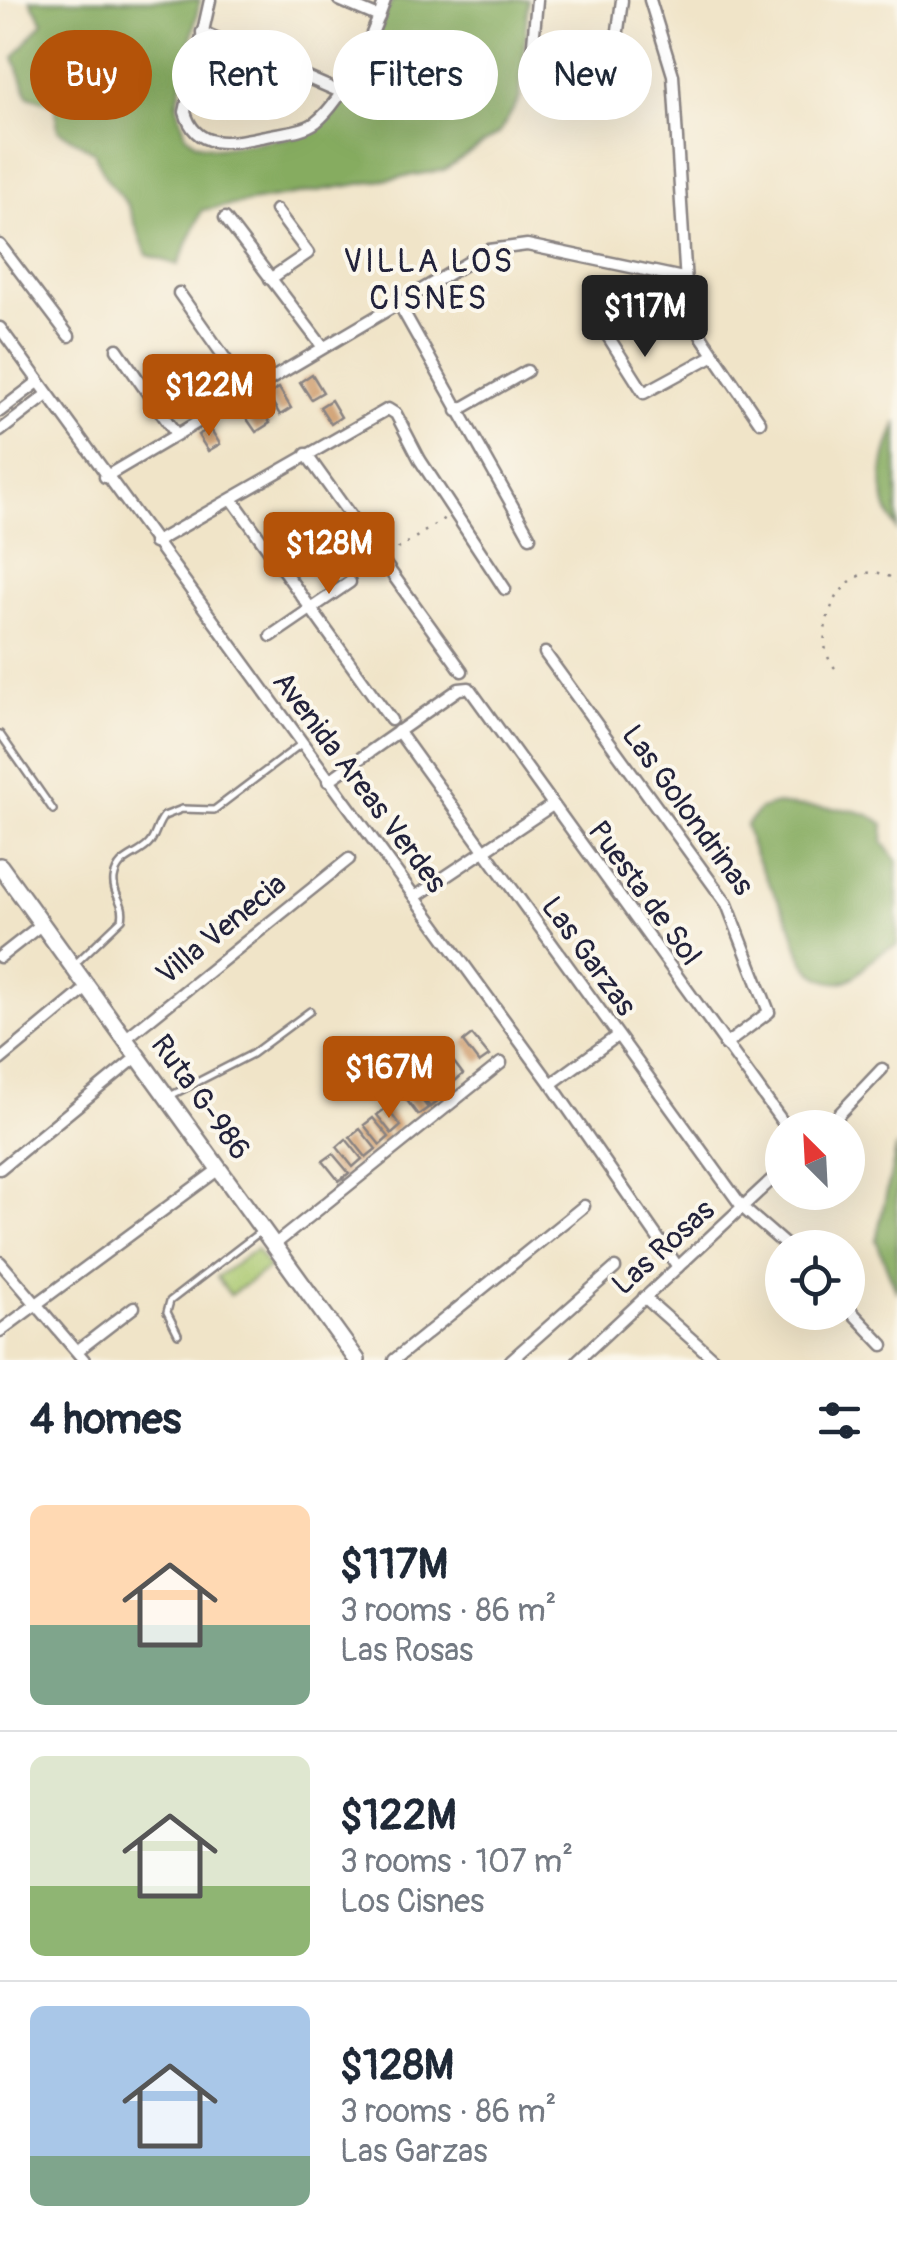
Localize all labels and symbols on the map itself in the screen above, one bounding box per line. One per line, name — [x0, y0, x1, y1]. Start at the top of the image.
district label: VILLA LOS CISNES — [343, 242, 515, 319]
pin: $117M — [575, 275, 715, 360]
pin: $122M — [139, 354, 279, 439]
pin: $128M — [259, 512, 399, 597]
street label: Avenida Areas Verdes — [264, 664, 455, 900]
street label: Las Golondrinas — [613, 718, 762, 903]
street label: Puesta de Sol — [580, 814, 709, 973]
street label: Villa Venecia — [149, 866, 294, 993]
street label: Las Garzas — [533, 889, 644, 1023]
street label: Ruta G-986 — [143, 1027, 258, 1167]
pin: $167M — [319, 1036, 459, 1121]
north arrow — [765, 1110, 865, 1210]
street label: Las Rosas — [604, 1192, 722, 1303]

